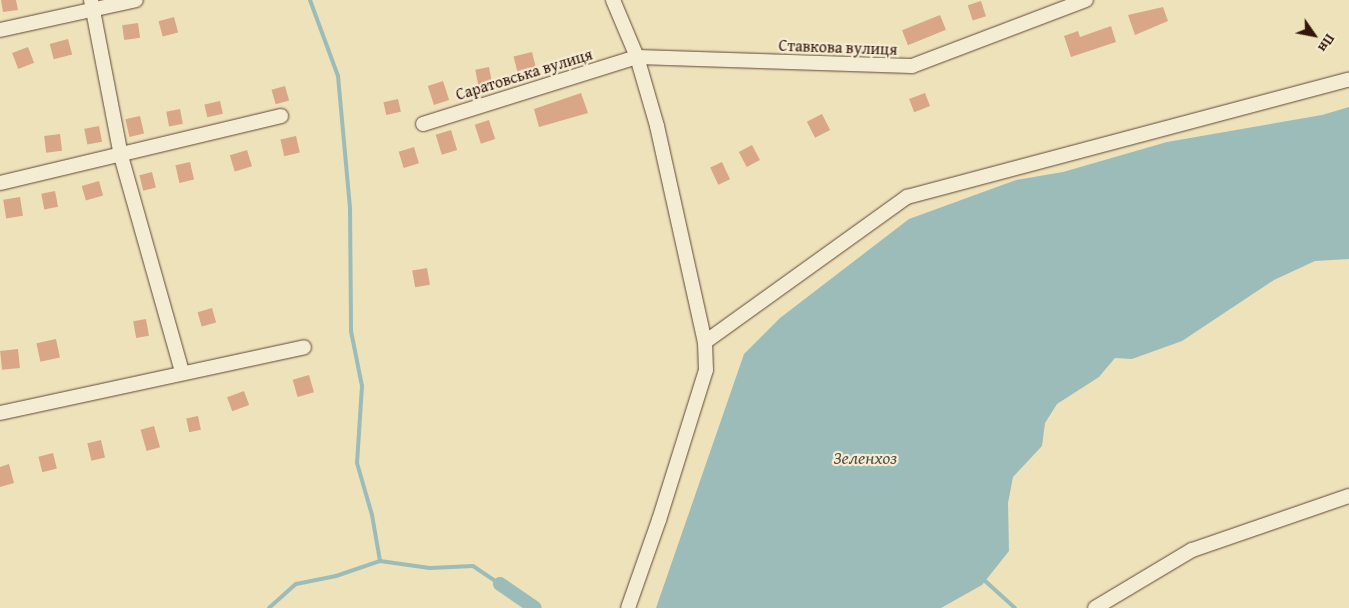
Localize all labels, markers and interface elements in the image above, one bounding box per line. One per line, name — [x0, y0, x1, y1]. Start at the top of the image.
north arrow — [1289, 10, 1339, 60]
text: Пн — [1313, 30, 1340, 56]
street label: Ставкова вулиця — [778, 35, 898, 59]
street label: Саратовська вулиця — [453, 44, 595, 104]
water label: Зеленхоз — [833, 447, 897, 469]

